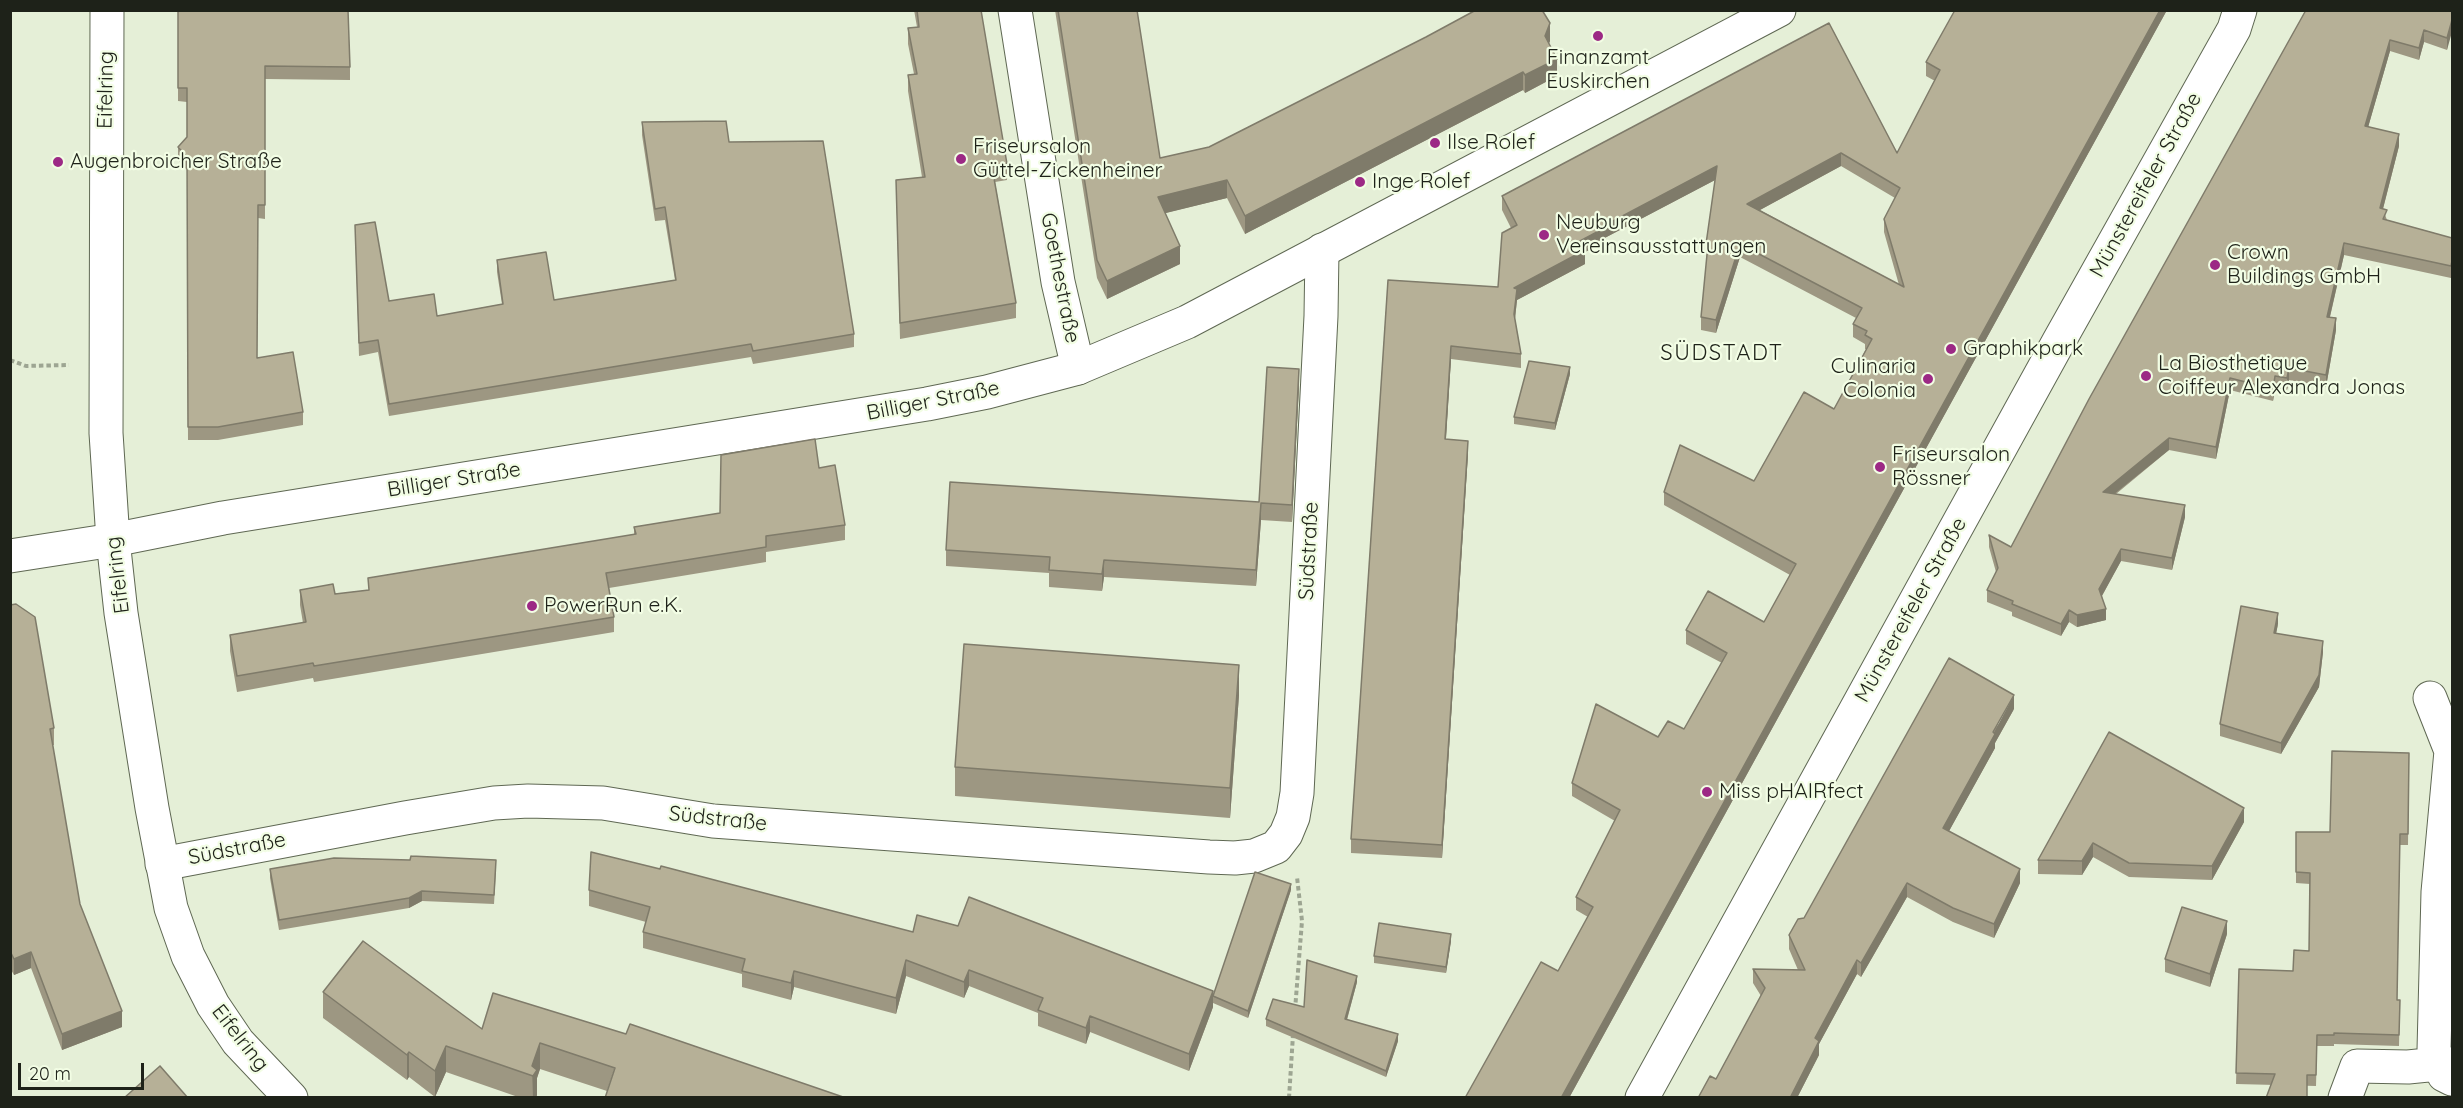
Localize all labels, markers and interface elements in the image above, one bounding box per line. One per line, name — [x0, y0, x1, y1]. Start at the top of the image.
marker: Finanzamt Euskirchen — [1591, 29, 1605, 43]
place label: Finanzamt Euskirchen — [1546, 45, 1650, 95]
street label: Eifelring — [93, 51, 119, 129]
street label: Münstereifeler Straße — [2085, 88, 2207, 282]
place label: Ilse Rolef — [1447, 130, 1535, 156]
place label: Friseursalon Güttel-Zickenheiner — [973, 134, 1163, 184]
marker: Ilse Rolef — [1428, 136, 1442, 150]
place label: Augenbroicher Straße — [70, 149, 282, 175]
marker: Friseursalon Güttel-Zickenheiner — [954, 152, 968, 166]
marker: Augenbroicher Straße — [51, 155, 65, 169]
place label: Inge Rolef — [1372, 169, 1470, 195]
marker: Inge Rolef — [1353, 175, 1367, 189]
place label: Neuburg Vereinsausstattungen — [1556, 210, 1767, 260]
street label: Goethestraße — [1035, 211, 1085, 345]
marker: Neuburg Vereinsausstattungen — [1537, 228, 1551, 242]
place label: Crown Buildings GmbH — [2227, 240, 2381, 290]
marker: Crown Buildings GmbH — [2208, 258, 2222, 272]
place label: Graphikpark — [1963, 336, 2083, 362]
district label: SÜDSTADT — [1660, 340, 1784, 366]
marker: Graphikpark — [1944, 342, 1958, 356]
place label: La Biosthetique Coiffeur Alexandra Jonas — [2158, 351, 2405, 401]
place label: Culinaria Colonia — [1831, 354, 1916, 404]
marker: La Biosthetique Coiffeur Alexandra Jonas — [2139, 369, 2153, 383]
marker: Culinaria Colonia — [1921, 372, 1935, 386]
street label: Billiger Straße — [864, 376, 1002, 426]
place label: Friseursalon Rössner — [1892, 442, 2010, 492]
street label: Billiger Straße — [385, 457, 523, 503]
marker: Friseursalon Rössner — [1873, 460, 1887, 474]
street label: Südstraße — [1294, 501, 1324, 601]
street label: Münstereifeler Straße — [1850, 513, 1972, 707]
street label: Eifelring — [101, 535, 135, 615]
place label: PowerRun e.K. — [544, 593, 682, 619]
marker: PowerRun e.K. — [525, 599, 539, 613]
place label: Miss pHAIRfect — [1719, 779, 1864, 805]
marker: Miss pHAIRfect — [1700, 785, 1714, 799]
street label: Südstraße — [668, 801, 768, 837]
street label: Südstraße — [186, 827, 288, 871]
street label: Eifelring — [206, 1000, 274, 1076]
scale bar — [21, 1051, 147, 1089]
text: 20 m — [29, 1062, 71, 1085]

